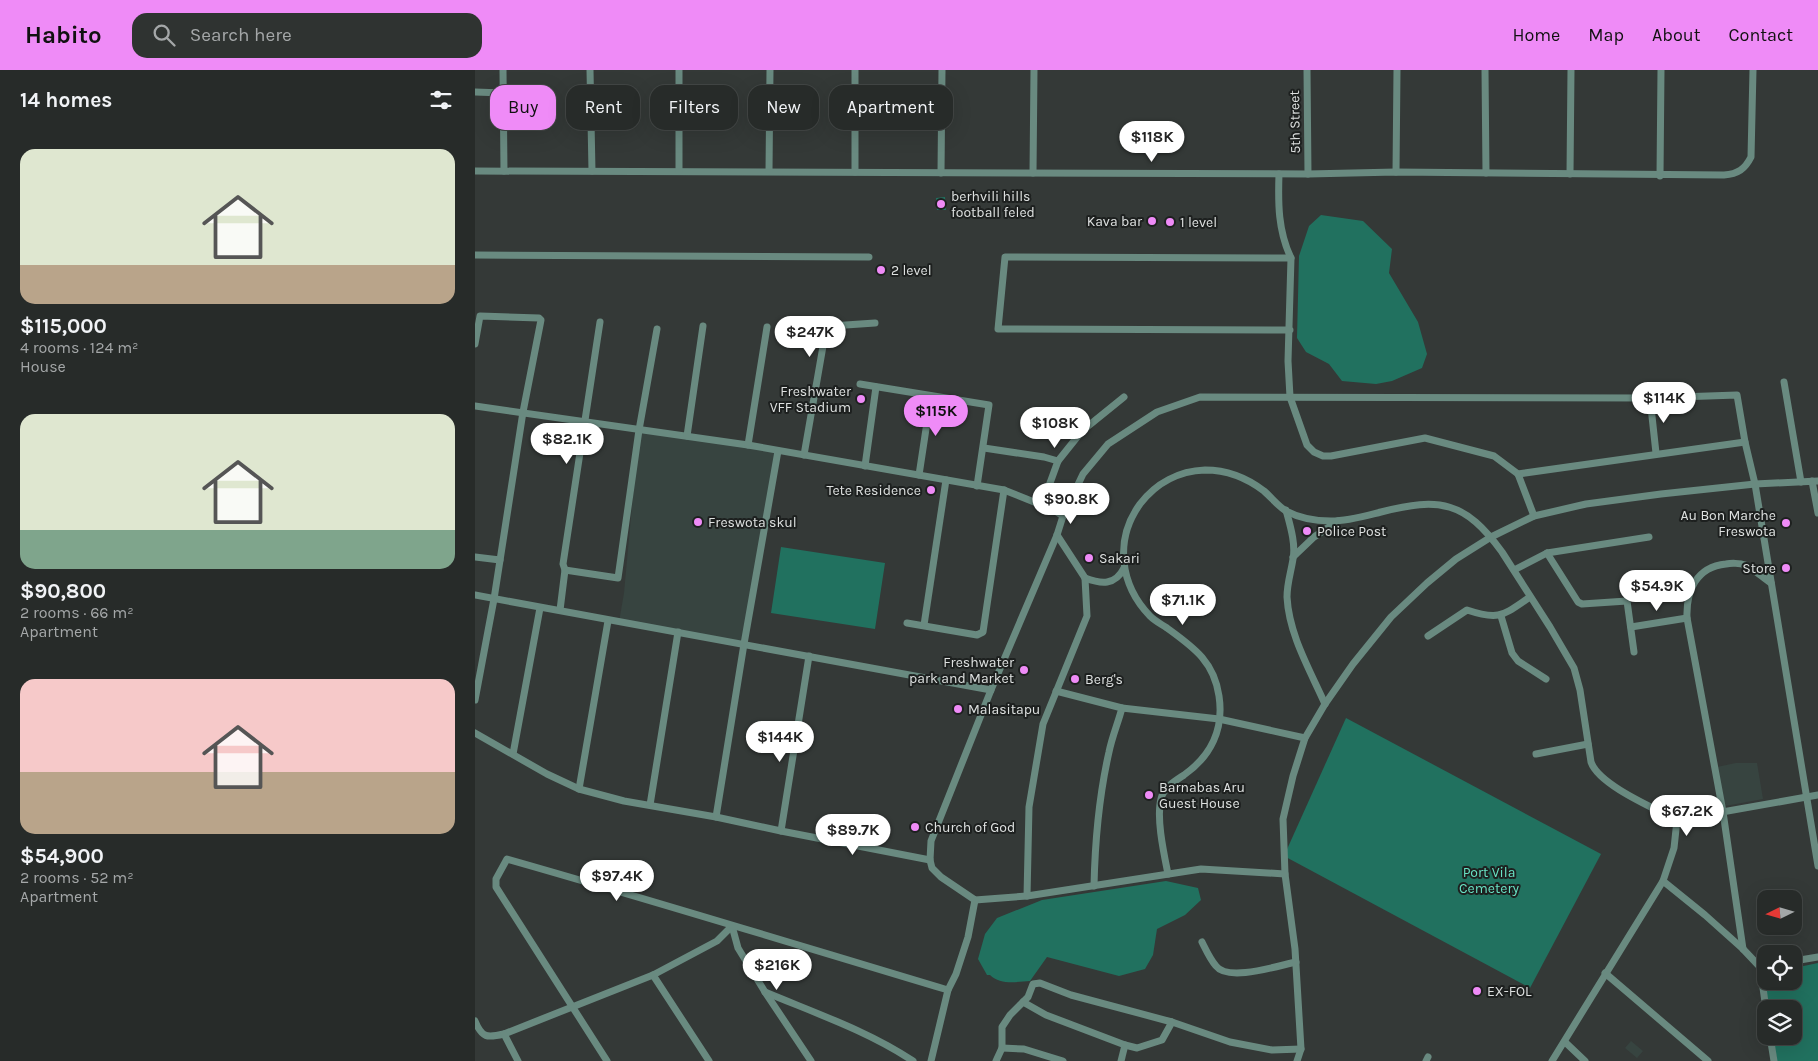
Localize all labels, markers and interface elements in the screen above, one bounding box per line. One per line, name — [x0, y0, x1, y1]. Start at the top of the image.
search box — [132, 13, 482, 58]
text: Habito — [25, 21, 102, 49]
icon: search — [150, 21, 178, 49]
text: Search here — [190, 24, 292, 46]
text: Home — [1512, 24, 1560, 46]
text: Map — [1588, 24, 1624, 46]
text: About — [1652, 24, 1701, 46]
text: Contact — [1729, 24, 1793, 46]
chip: Buy — [490, 85, 556, 130]
chip: Rent — [566, 85, 640, 130]
chip: Filters — [650, 85, 738, 130]
chip: New — [748, 85, 819, 130]
chip: Apartment — [829, 85, 953, 130]
icon: filters — [427, 86, 455, 114]
text: 14 homes — [20, 88, 112, 112]
street label: 5th Street — [1286, 90, 1304, 154]
pin: $118K — [1117, 121, 1187, 163]
text: $118K — [1130, 127, 1174, 146]
icon: home — [193, 182, 283, 272]
place label: berhvili hills football feled — [951, 188, 1035, 221]
marker: berhvili hills football feled — [935, 198, 947, 210]
place label: Kava bar — [1087, 213, 1143, 230]
place label: 1 level — [1180, 214, 1217, 231]
marker: Kava bar — [1146, 215, 1158, 227]
marker: 1 level — [1164, 216, 1176, 228]
place label: 2 level — [891, 262, 932, 279]
marker: 2 level — [875, 264, 887, 276]
text: $115,000 — [20, 314, 107, 338]
pin: $247K — [775, 316, 845, 358]
text: $247K — [786, 322, 834, 341]
text: 4 rooms · 124 m² — [20, 338, 139, 357]
text: House — [20, 357, 66, 376]
pin: $114K — [1629, 382, 1699, 424]
place label: Freshwater VFF Stadium — [770, 383, 852, 416]
text: $114K — [1643, 388, 1685, 407]
marker: Freshwater VFF Stadium — [855, 393, 867, 405]
pin: $115K — [901, 394, 971, 437]
text: $115K — [915, 401, 957, 420]
pin: $108K — [1020, 406, 1090, 449]
text: $108K — [1031, 413, 1079, 432]
pin: $82.1K — [526, 422, 608, 465]
text: $82.1K — [542, 429, 592, 448]
icon: home — [193, 447, 283, 537]
place label: Tete Residence — [826, 482, 921, 499]
pin: $90.8K — [1030, 482, 1112, 525]
marker: Tete Residence — [925, 484, 937, 496]
text: $90.8K — [1043, 489, 1099, 508]
place label: Au Bon Marche Freswota — [1681, 507, 1776, 540]
place label: Freswota skul — [708, 514, 797, 531]
marker: Freswota skul — [692, 516, 704, 528]
marker: Au Bon Marche Freswota — [1780, 517, 1792, 529]
place label: Police Post — [1317, 523, 1386, 540]
marker: Police Post — [1301, 525, 1313, 537]
place label: Sakari — [1099, 550, 1140, 567]
marker: Sakari — [1083, 552, 1095, 564]
place label: Store — [1742, 560, 1776, 577]
marker: Store — [1780, 562, 1792, 574]
pin: $54.9K — [1616, 570, 1698, 612]
text: $54.9K — [1630, 576, 1684, 595]
text: $90,800 — [20, 579, 106, 603]
pin: $71.1K — [1142, 584, 1224, 626]
text: $71.1K — [1161, 590, 1205, 609]
text: 2 rooms · 66 m² — [20, 603, 134, 622]
text: Apartment — [20, 622, 98, 641]
place label: Freshwater park and Market — [909, 654, 1015, 687]
marker: Freshwater park and Market — [1018, 664, 1030, 676]
place label: Berg's — [1085, 671, 1123, 688]
marker: Berg's — [1069, 673, 1081, 685]
place label: Malasitapu — [968, 701, 1040, 718]
marker: Malasitapu — [952, 703, 964, 715]
icon: home — [193, 712, 283, 802]
pin: $144K — [745, 720, 815, 763]
text: $144K — [757, 727, 803, 746]
place label: Barnabas Aru Guest House — [1159, 779, 1245, 812]
marker: Barnabas Aru Guest House — [1143, 789, 1155, 801]
pin: $67.2K — [1646, 794, 1728, 837]
text: $67.2K — [1661, 801, 1713, 820]
pin: $89.7K — [812, 814, 894, 856]
place label: Church of God — [925, 819, 1015, 836]
text: $89.7K — [827, 820, 880, 839]
marker: Church of God — [909, 821, 921, 833]
text: $54,900 — [20, 844, 104, 868]
pin: $97.4K — [576, 860, 658, 902]
park label: Port Vila Cemetery — [1459, 864, 1520, 897]
text: $97.4K — [591, 866, 643, 885]
text: 2 rooms · 52 m² — [20, 868, 134, 887]
text: Apartment — [20, 887, 98, 906]
north arrow — [1757, 890, 1803, 935]
map controls — [1757, 890, 1802, 1045]
button: locate — [1757, 945, 1802, 990]
pin: $216K — [742, 948, 812, 991]
text: $216K — [754, 955, 800, 974]
place label: EX-FOL — [1487, 983, 1532, 1000]
marker: EX-FOL — [1471, 985, 1483, 997]
button: layers — [1757, 1000, 1802, 1045]

